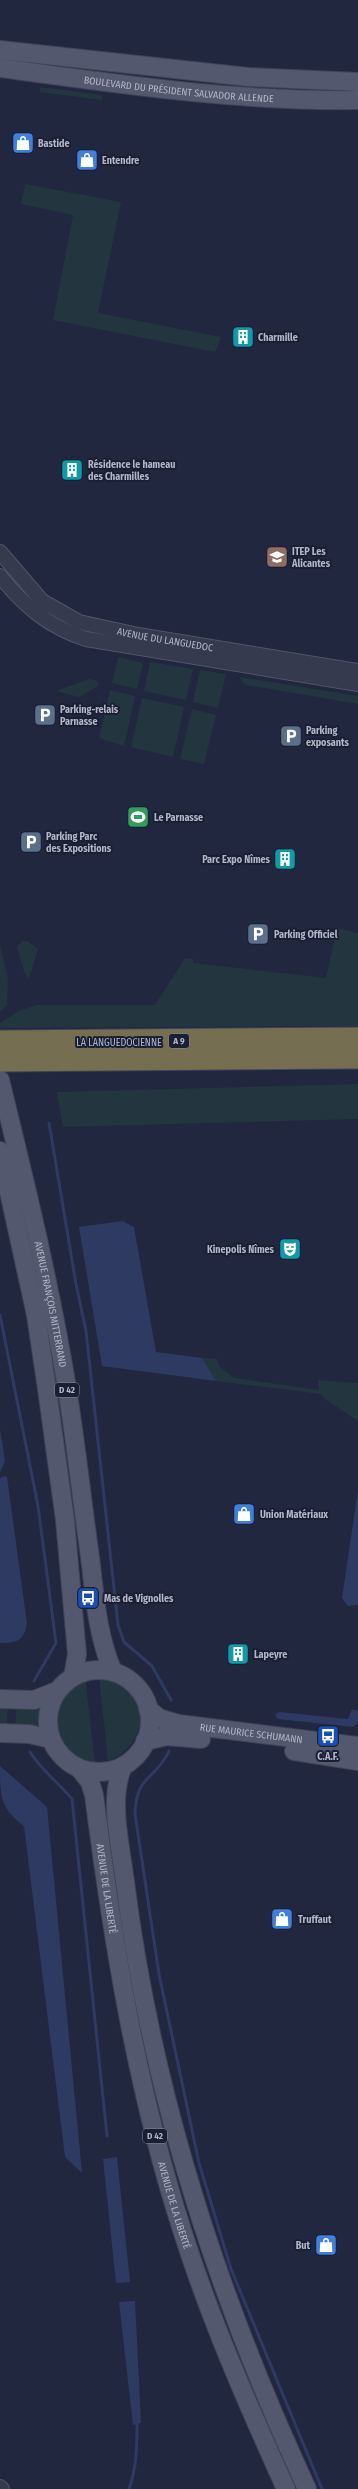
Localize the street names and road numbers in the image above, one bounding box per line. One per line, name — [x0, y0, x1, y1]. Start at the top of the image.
street label: BOULEVARD DU PRÉSIDENT SALVADOR ALLENDE — [83, 74, 274, 105]
street label: AVENUE DU LANGUEDOC — [116, 626, 214, 654]
road number: A 9 — [169, 1034, 189, 1048]
street label: LA LANGUEDOCIENNE — [76, 1037, 162, 1049]
street label: AVENUE FRANÇOIS MITTERRAND — [32, 1240, 68, 1368]
road number: D 42 — [55, 1383, 79, 1397]
street label: RUE MAURICE SCHUMANN — [199, 1722, 303, 1746]
street label: AVENUE DE LA LIBERTÉ — [94, 1843, 121, 1935]
road number: D 42 — [143, 2129, 167, 2143]
street label: AVENUE DE LA LIBERTÉ — [155, 2160, 195, 2251]

